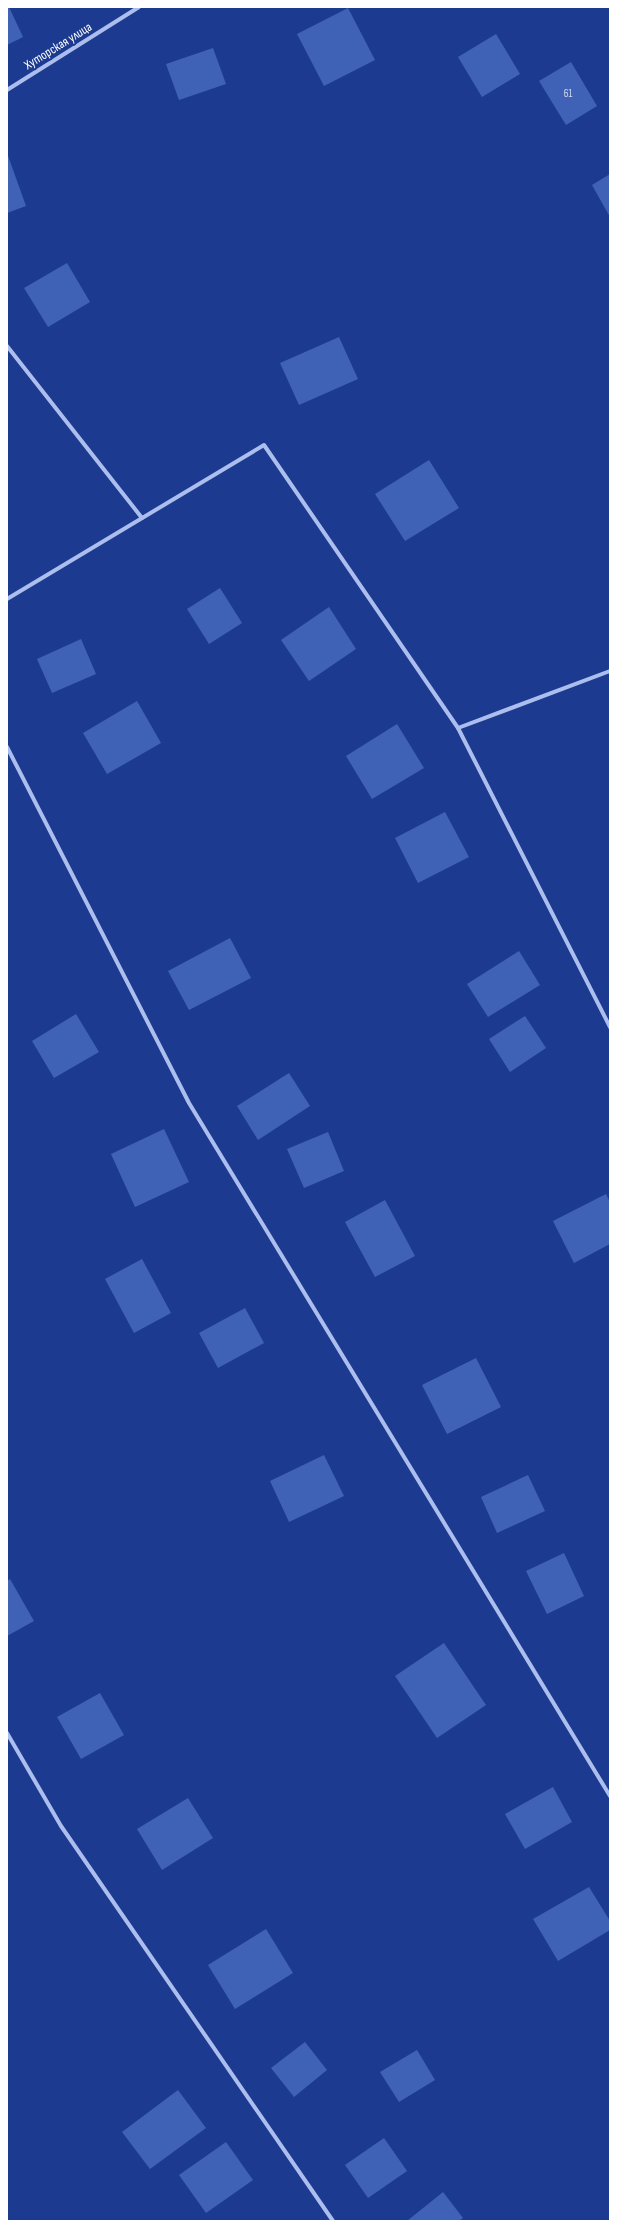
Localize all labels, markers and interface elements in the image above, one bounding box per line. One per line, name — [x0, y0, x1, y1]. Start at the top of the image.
street label: Хуторская улица — [20, 19, 95, 74]
house number: 61 — [564, 87, 572, 100]

